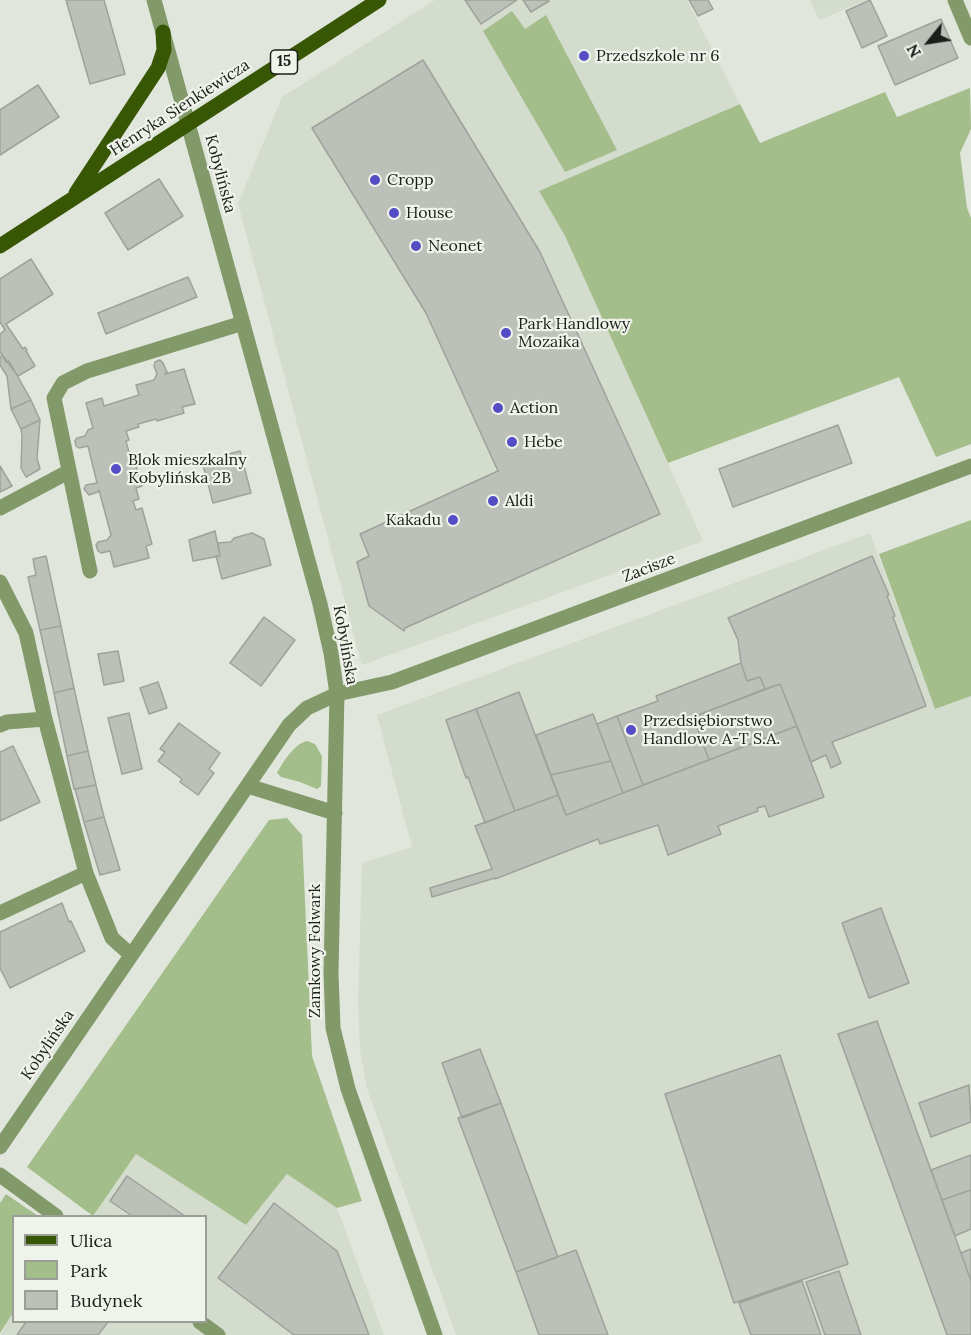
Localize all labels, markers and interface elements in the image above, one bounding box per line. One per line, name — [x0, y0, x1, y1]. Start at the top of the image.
north arrow — [899, 12, 959, 72]
text: N — [902, 41, 925, 61]
place label: Przedszkole nr 6 — [596, 46, 720, 66]
marker: Przedszkole nr 6 — [577, 49, 591, 63]
road number: 15 — [270, 50, 298, 74]
street label: Henryka Sienkiewicza — [106, 56, 254, 160]
street label: Kobylińska — [200, 133, 240, 215]
place label: Cropp — [387, 170, 433, 190]
marker: Cropp — [368, 173, 382, 187]
place label: House — [406, 203, 453, 223]
marker: House — [387, 206, 401, 220]
place label: Neonet — [428, 236, 482, 256]
marker: Neonet — [409, 239, 423, 253]
place label: Park Handlowy Mozaika — [518, 314, 630, 352]
marker: Park Handlowy Mozaika — [499, 326, 513, 340]
place label: Action — [510, 398, 558, 418]
marker: Action — [491, 401, 505, 415]
place label: Hebe — [524, 432, 563, 452]
marker: Hebe — [505, 435, 519, 449]
place label: Blok mieszkalny Kobylińska 2B — [128, 450, 247, 488]
marker: Blok mieszkalny Kobylińska 2B — [109, 462, 123, 476]
place label: Aldi — [505, 491, 533, 511]
marker: Aldi — [486, 494, 500, 508]
place label: Kakadu — [386, 510, 441, 530]
marker: Kakadu — [446, 513, 460, 527]
street label: Zacisze — [620, 549, 678, 587]
street label: Kobylińska — [329, 604, 361, 686]
place label: Przedsiębiorstwo Handlowe A-T S.A. — [643, 711, 780, 749]
marker: Przedsiębiorstwo Handlowe A-T S.A. — [624, 723, 638, 737]
street label: Zamkowy Folwark — [305, 884, 325, 1018]
street label: Kobylińska — [18, 1006, 78, 1084]
legend — [12, 1215, 207, 1323]
text: Ulica — [70, 1229, 112, 1252]
text: Park — [70, 1259, 107, 1282]
text: Budynek — [70, 1289, 142, 1312]

